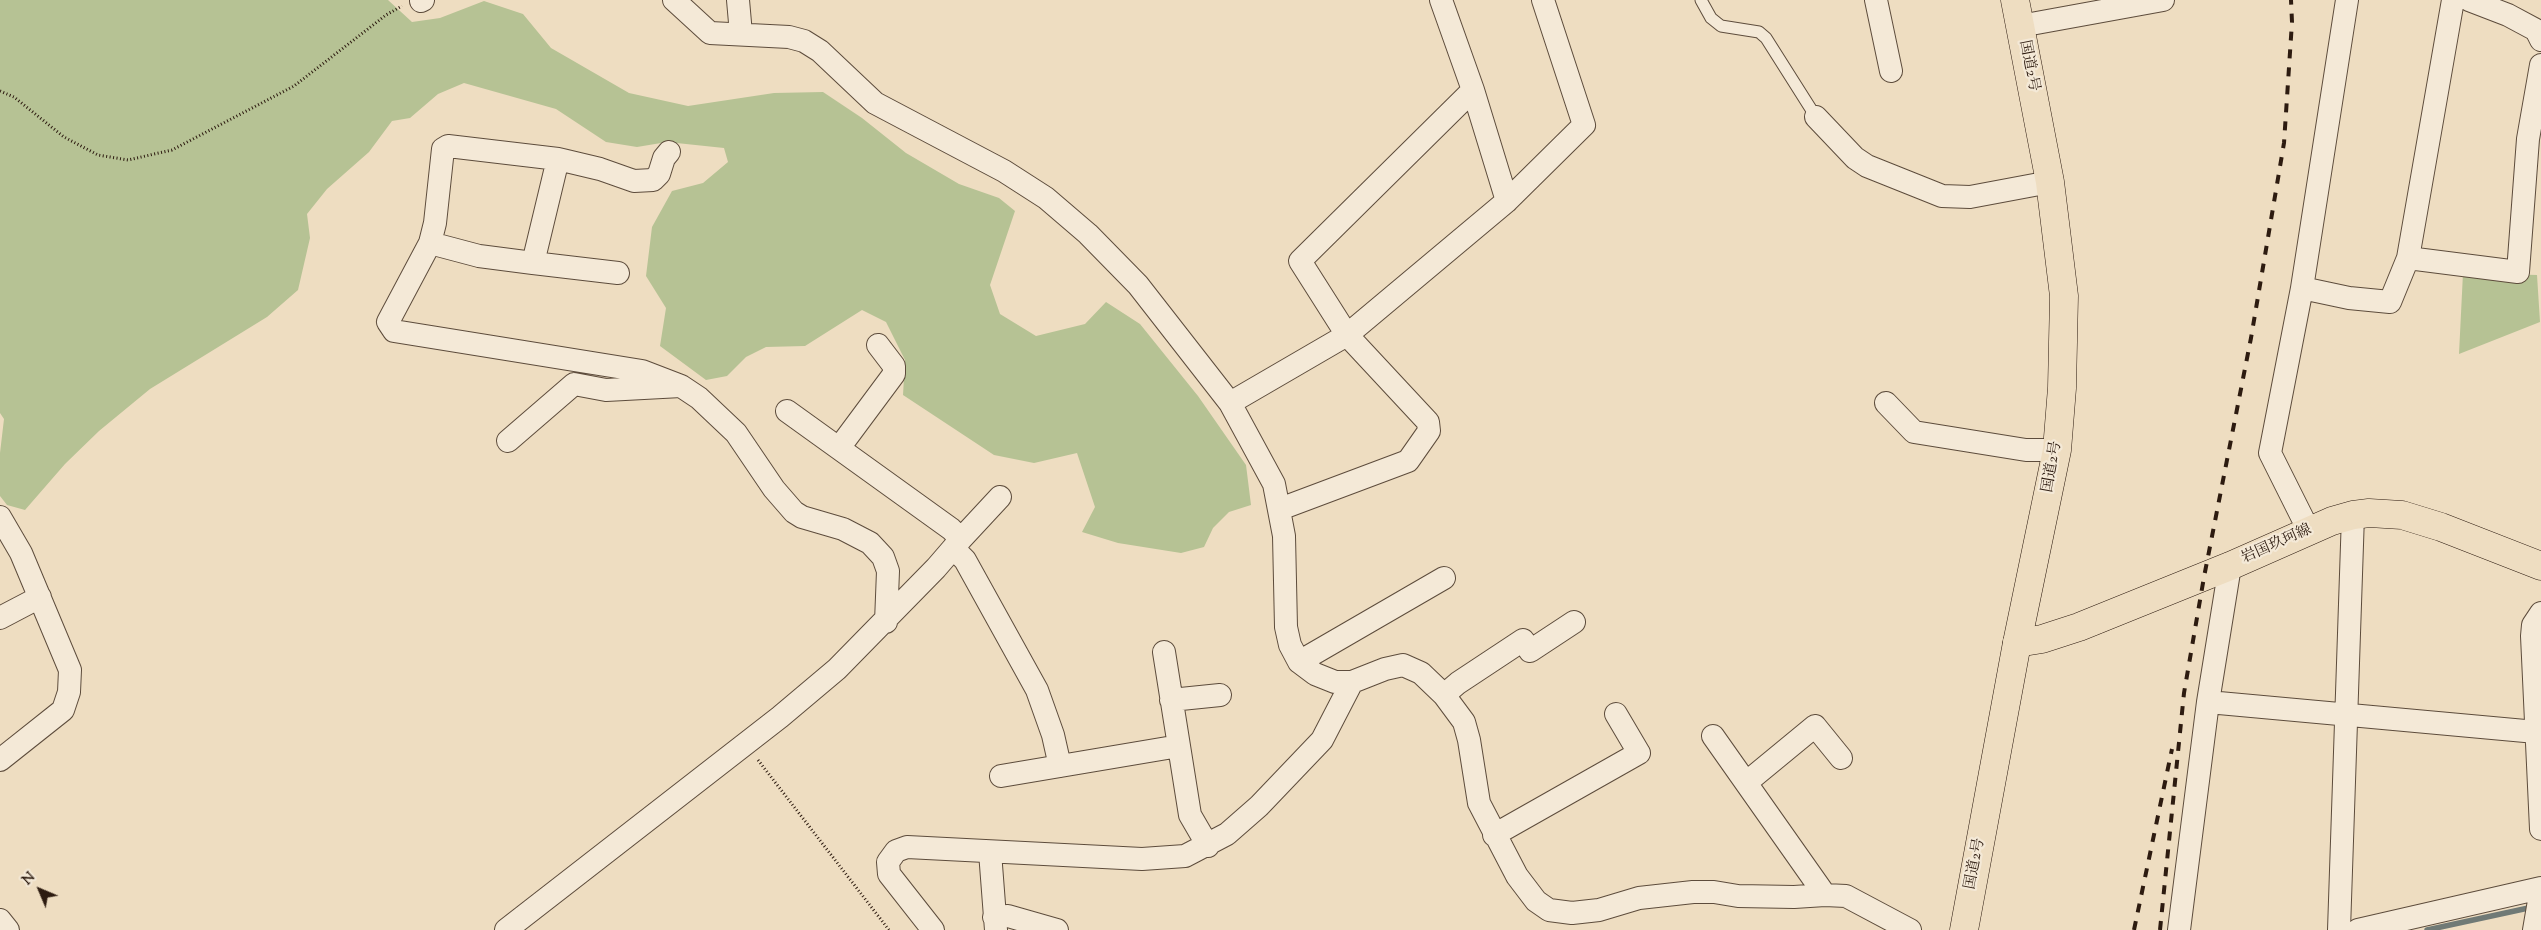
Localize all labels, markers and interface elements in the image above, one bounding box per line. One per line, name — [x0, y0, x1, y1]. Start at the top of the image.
street label: 国道2号 — [2014, 39, 2042, 93]
street label: 国道2号 — [2040, 440, 2066, 494]
street label: 岩国玖珂線 — [2239, 522, 2315, 568]
street label: 国道2号 — [1962, 837, 1990, 891]
north arrow — [15, 865, 65, 915]
text: N — [18, 868, 40, 890]

